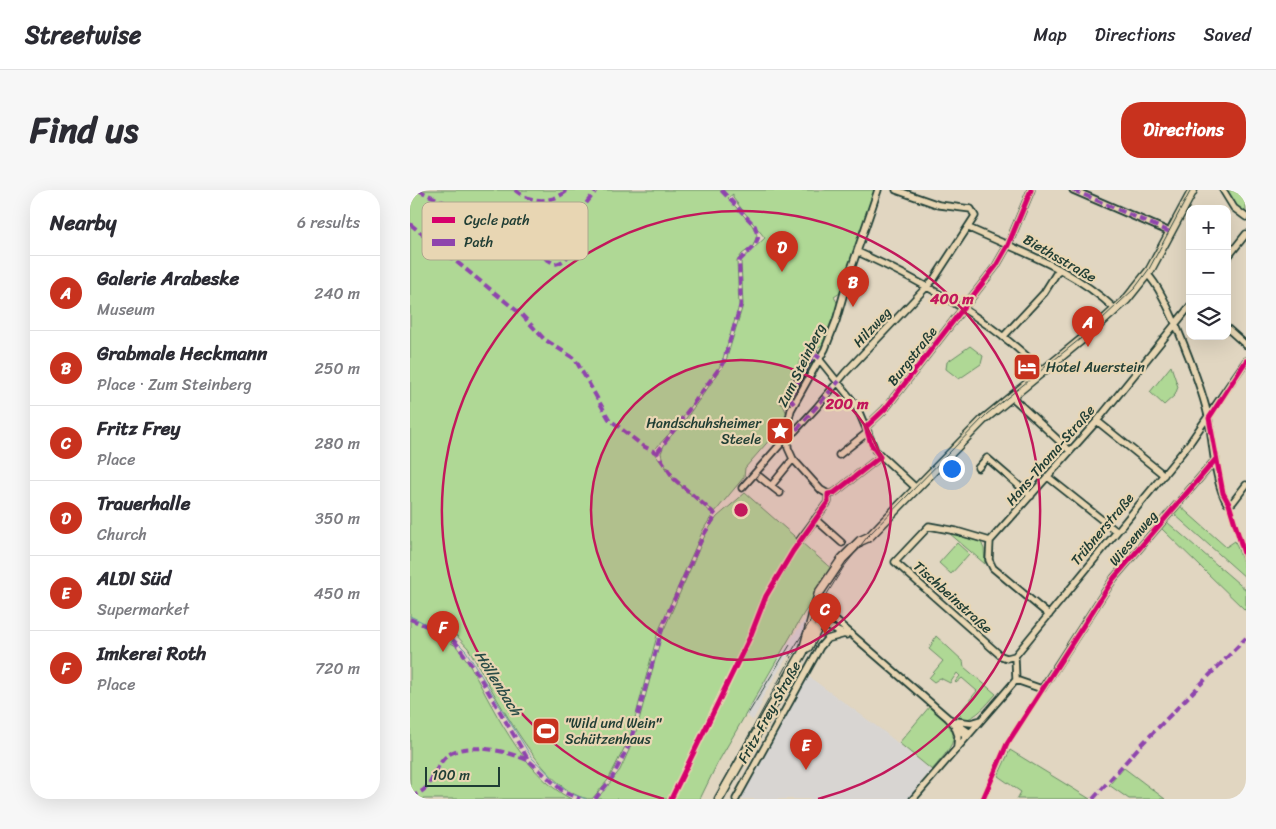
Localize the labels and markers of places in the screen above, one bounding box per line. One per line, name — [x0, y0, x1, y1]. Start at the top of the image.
pin: D — [766, 231, 798, 272]
pin: B — [837, 266, 869, 307]
pin: A — [1072, 306, 1104, 347]
hotel icon: Hotel Auerstein — [1012, 352, 1042, 382]
place label: Hotel Auerstein — [1046, 355, 1145, 380]
place label: Handschuhsheimer Steele — [646, 411, 762, 452]
place icon: Handschuhsheimer Steele — [765, 416, 795, 446]
centre of rings — [732, 501, 750, 519]
pin: C — [809, 593, 841, 634]
pin: F — [427, 611, 459, 652]
place label: "Wild und Wein" Schützenhaus — [565, 711, 663, 752]
sports icon: "Wild und Wein" Schützenhaus — [531, 716, 561, 746]
pin: E — [790, 729, 822, 770]

